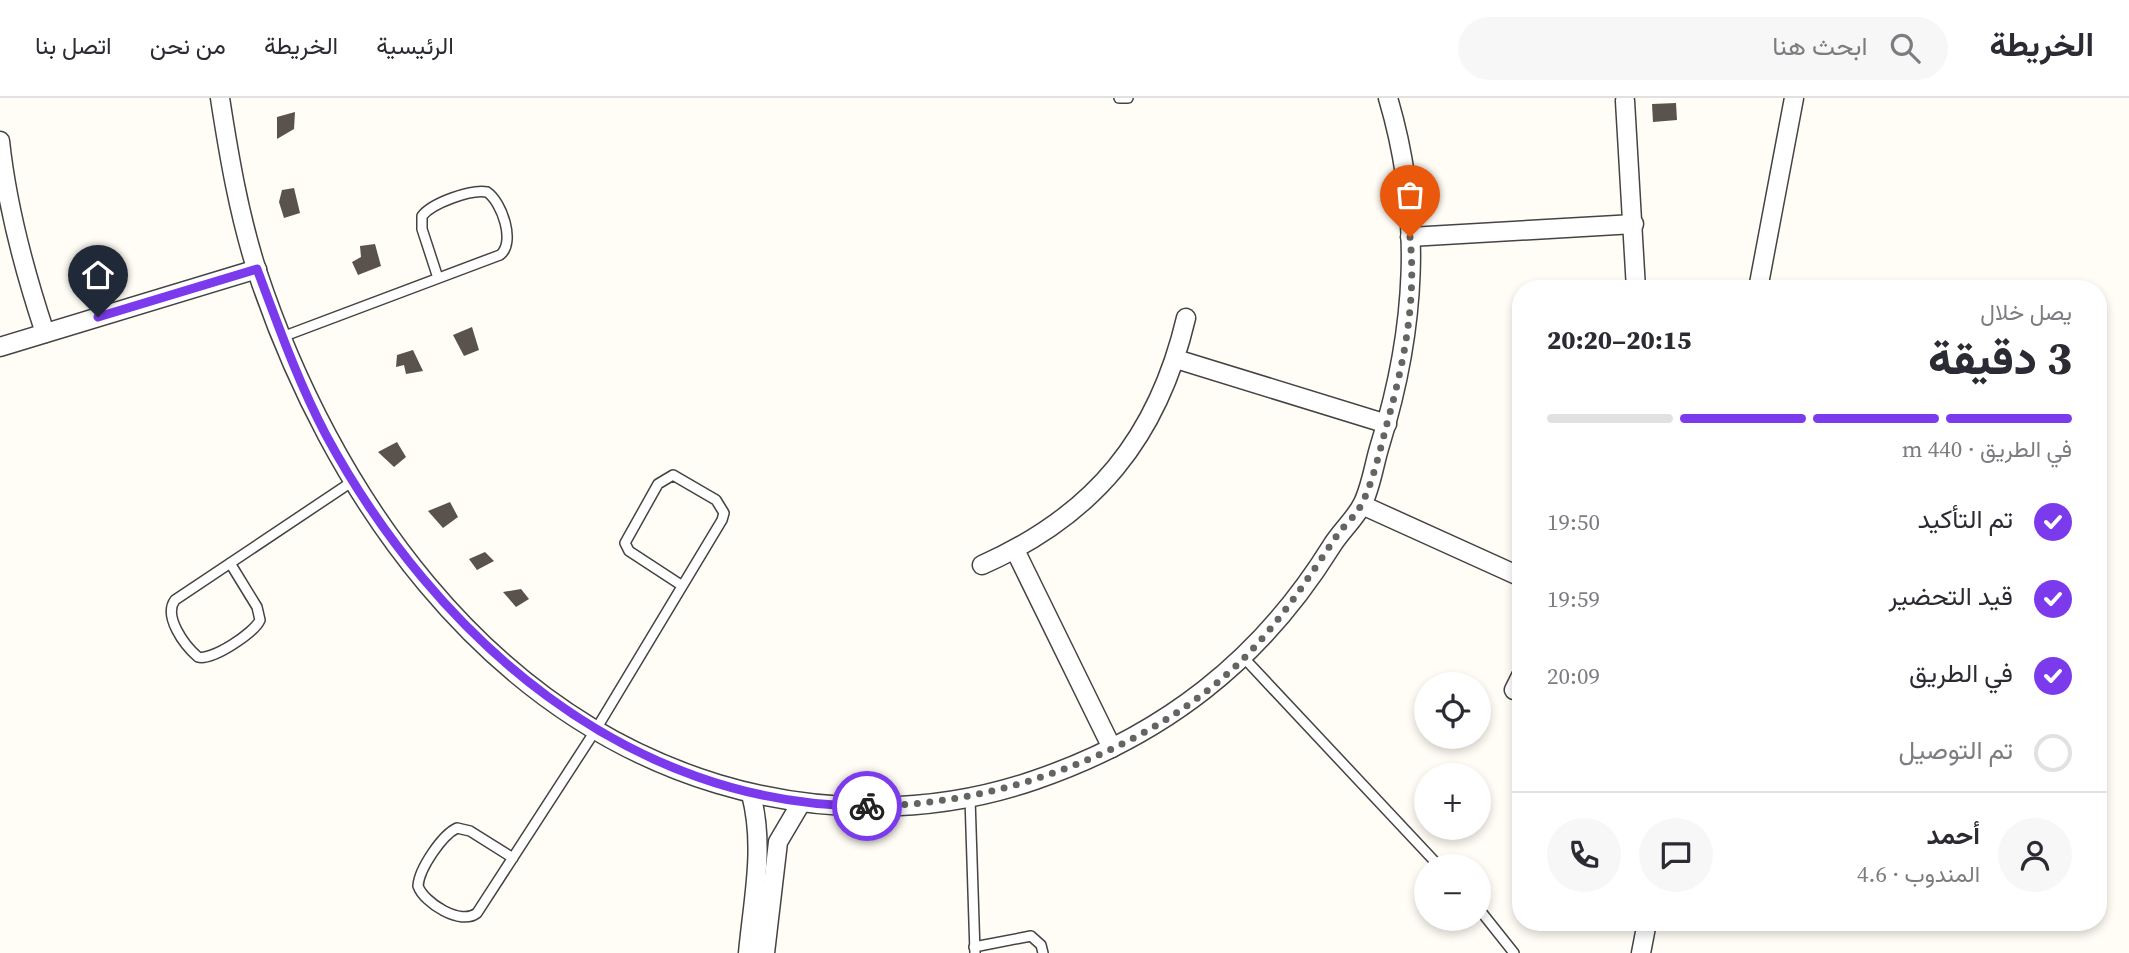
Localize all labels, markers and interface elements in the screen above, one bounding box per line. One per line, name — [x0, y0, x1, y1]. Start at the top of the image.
search box — [1458, 17, 1948, 80]
text: الخريطة — [1990, 22, 2094, 67]
text: ابحث هنا — [1772, 28, 1868, 64]
text: اتصل بنا — [35, 29, 112, 62]
text: من نحن — [150, 29, 226, 62]
text: الخريطة — [264, 29, 338, 62]
text: الرئيسية — [376, 29, 454, 62]
icon: search — [1886, 29, 1924, 67]
pin — [1380, 165, 1440, 237]
icon: bag — [1391, 176, 1429, 214]
pin — [68, 245, 128, 317]
icon: home — [79, 256, 117, 294]
text: يصل خلال — [1980, 296, 2072, 328]
text: 20:15–20:20 — [1547, 322, 1691, 358]
text: 3 دقيقة — [1928, 326, 2072, 389]
text: في الطريق · 440 m — [1902, 433, 2072, 465]
text: تم التأكيد — [1917, 501, 2013, 537]
icon: check — [2034, 503, 2072, 541]
text: 19:50 — [1547, 506, 1600, 538]
text: قيد التحضير — [1889, 578, 2013, 614]
icon: check — [2034, 580, 2072, 618]
text: 19:59 — [1547, 583, 1600, 615]
text: في الطريق — [1909, 655, 2013, 691]
icon: check — [2034, 657, 2072, 695]
text: 20:09 — [1547, 660, 1600, 692]
map controls — [1414, 672, 1491, 931]
button: locate — [1414, 672, 1491, 749]
text: تم التوصيل — [1899, 732, 2013, 768]
button: + — [1414, 763, 1491, 840]
courier — [832, 771, 902, 841]
icon: bike — [848, 787, 886, 825]
text: أحمد — [1927, 817, 1980, 853]
button: phone — [1547, 818, 1621, 892]
button: chat — [1639, 818, 1713, 892]
button: person — [1998, 818, 2072, 892]
button: − — [1414, 854, 1491, 931]
text: المندوب · 4.6 — [1857, 858, 1980, 890]

